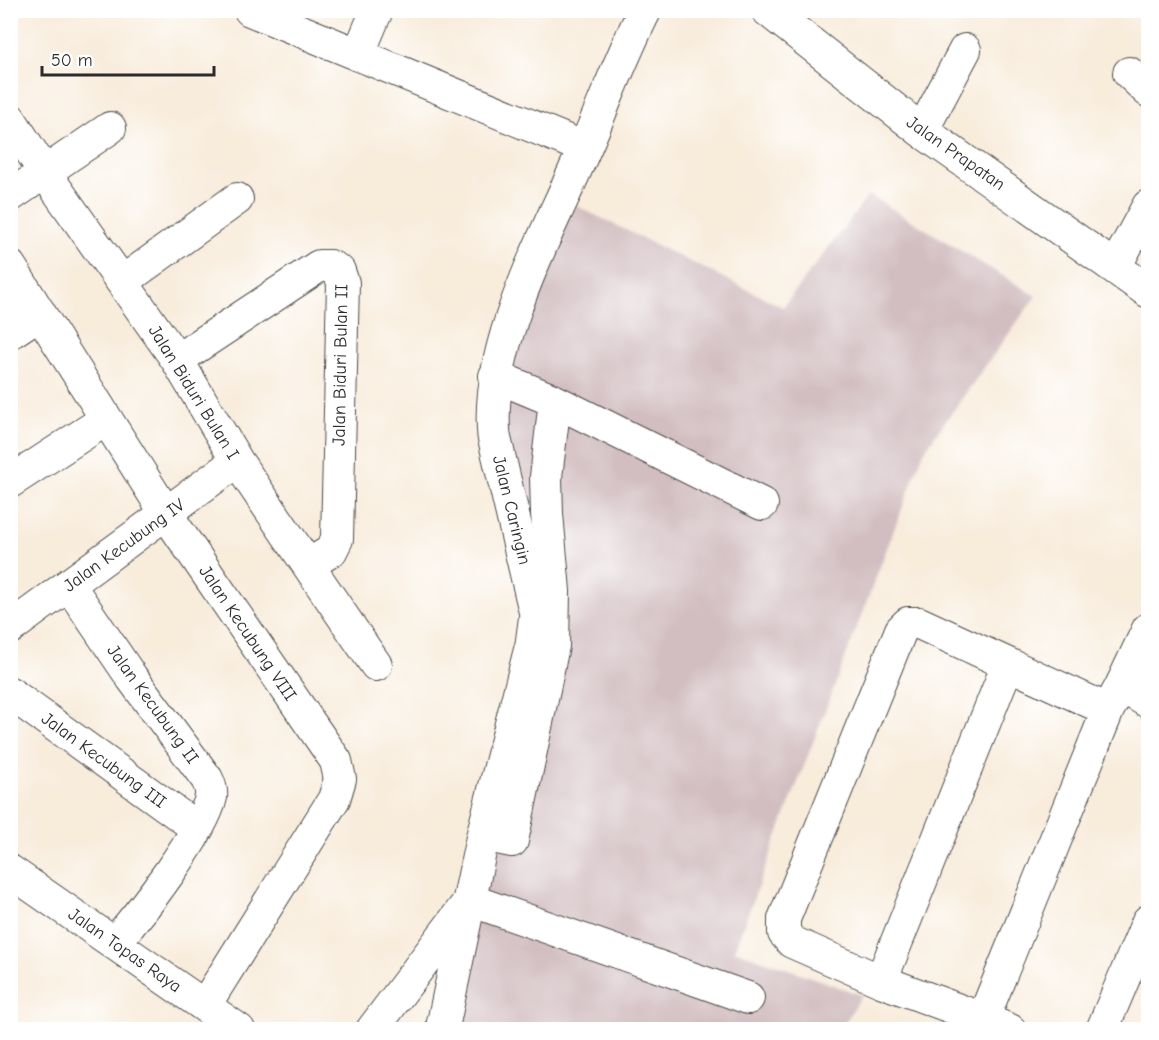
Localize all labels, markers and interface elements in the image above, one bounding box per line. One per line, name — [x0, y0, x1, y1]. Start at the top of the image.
scale bar — [42, 39, 214, 77]
text: 50 m — [51, 50, 93, 71]
street label: Jalan Prapatan — [902, 112, 1009, 195]
street label: Jalan Biduri Bulan II — [329, 284, 352, 446]
street label: Jalan Biduri Bulan I — [144, 321, 243, 463]
street label: Jalan Caringin — [488, 453, 535, 567]
street label: Jalan Kecubung IV — [60, 494, 189, 596]
street label: Jalan Kecubung VIII — [194, 562, 301, 705]
street label: Jalan Kecubung II — [102, 641, 203, 768]
street label: Jalan Kecubung III — [37, 708, 170, 813]
street label: Jalan Topas Raya — [64, 904, 185, 997]

